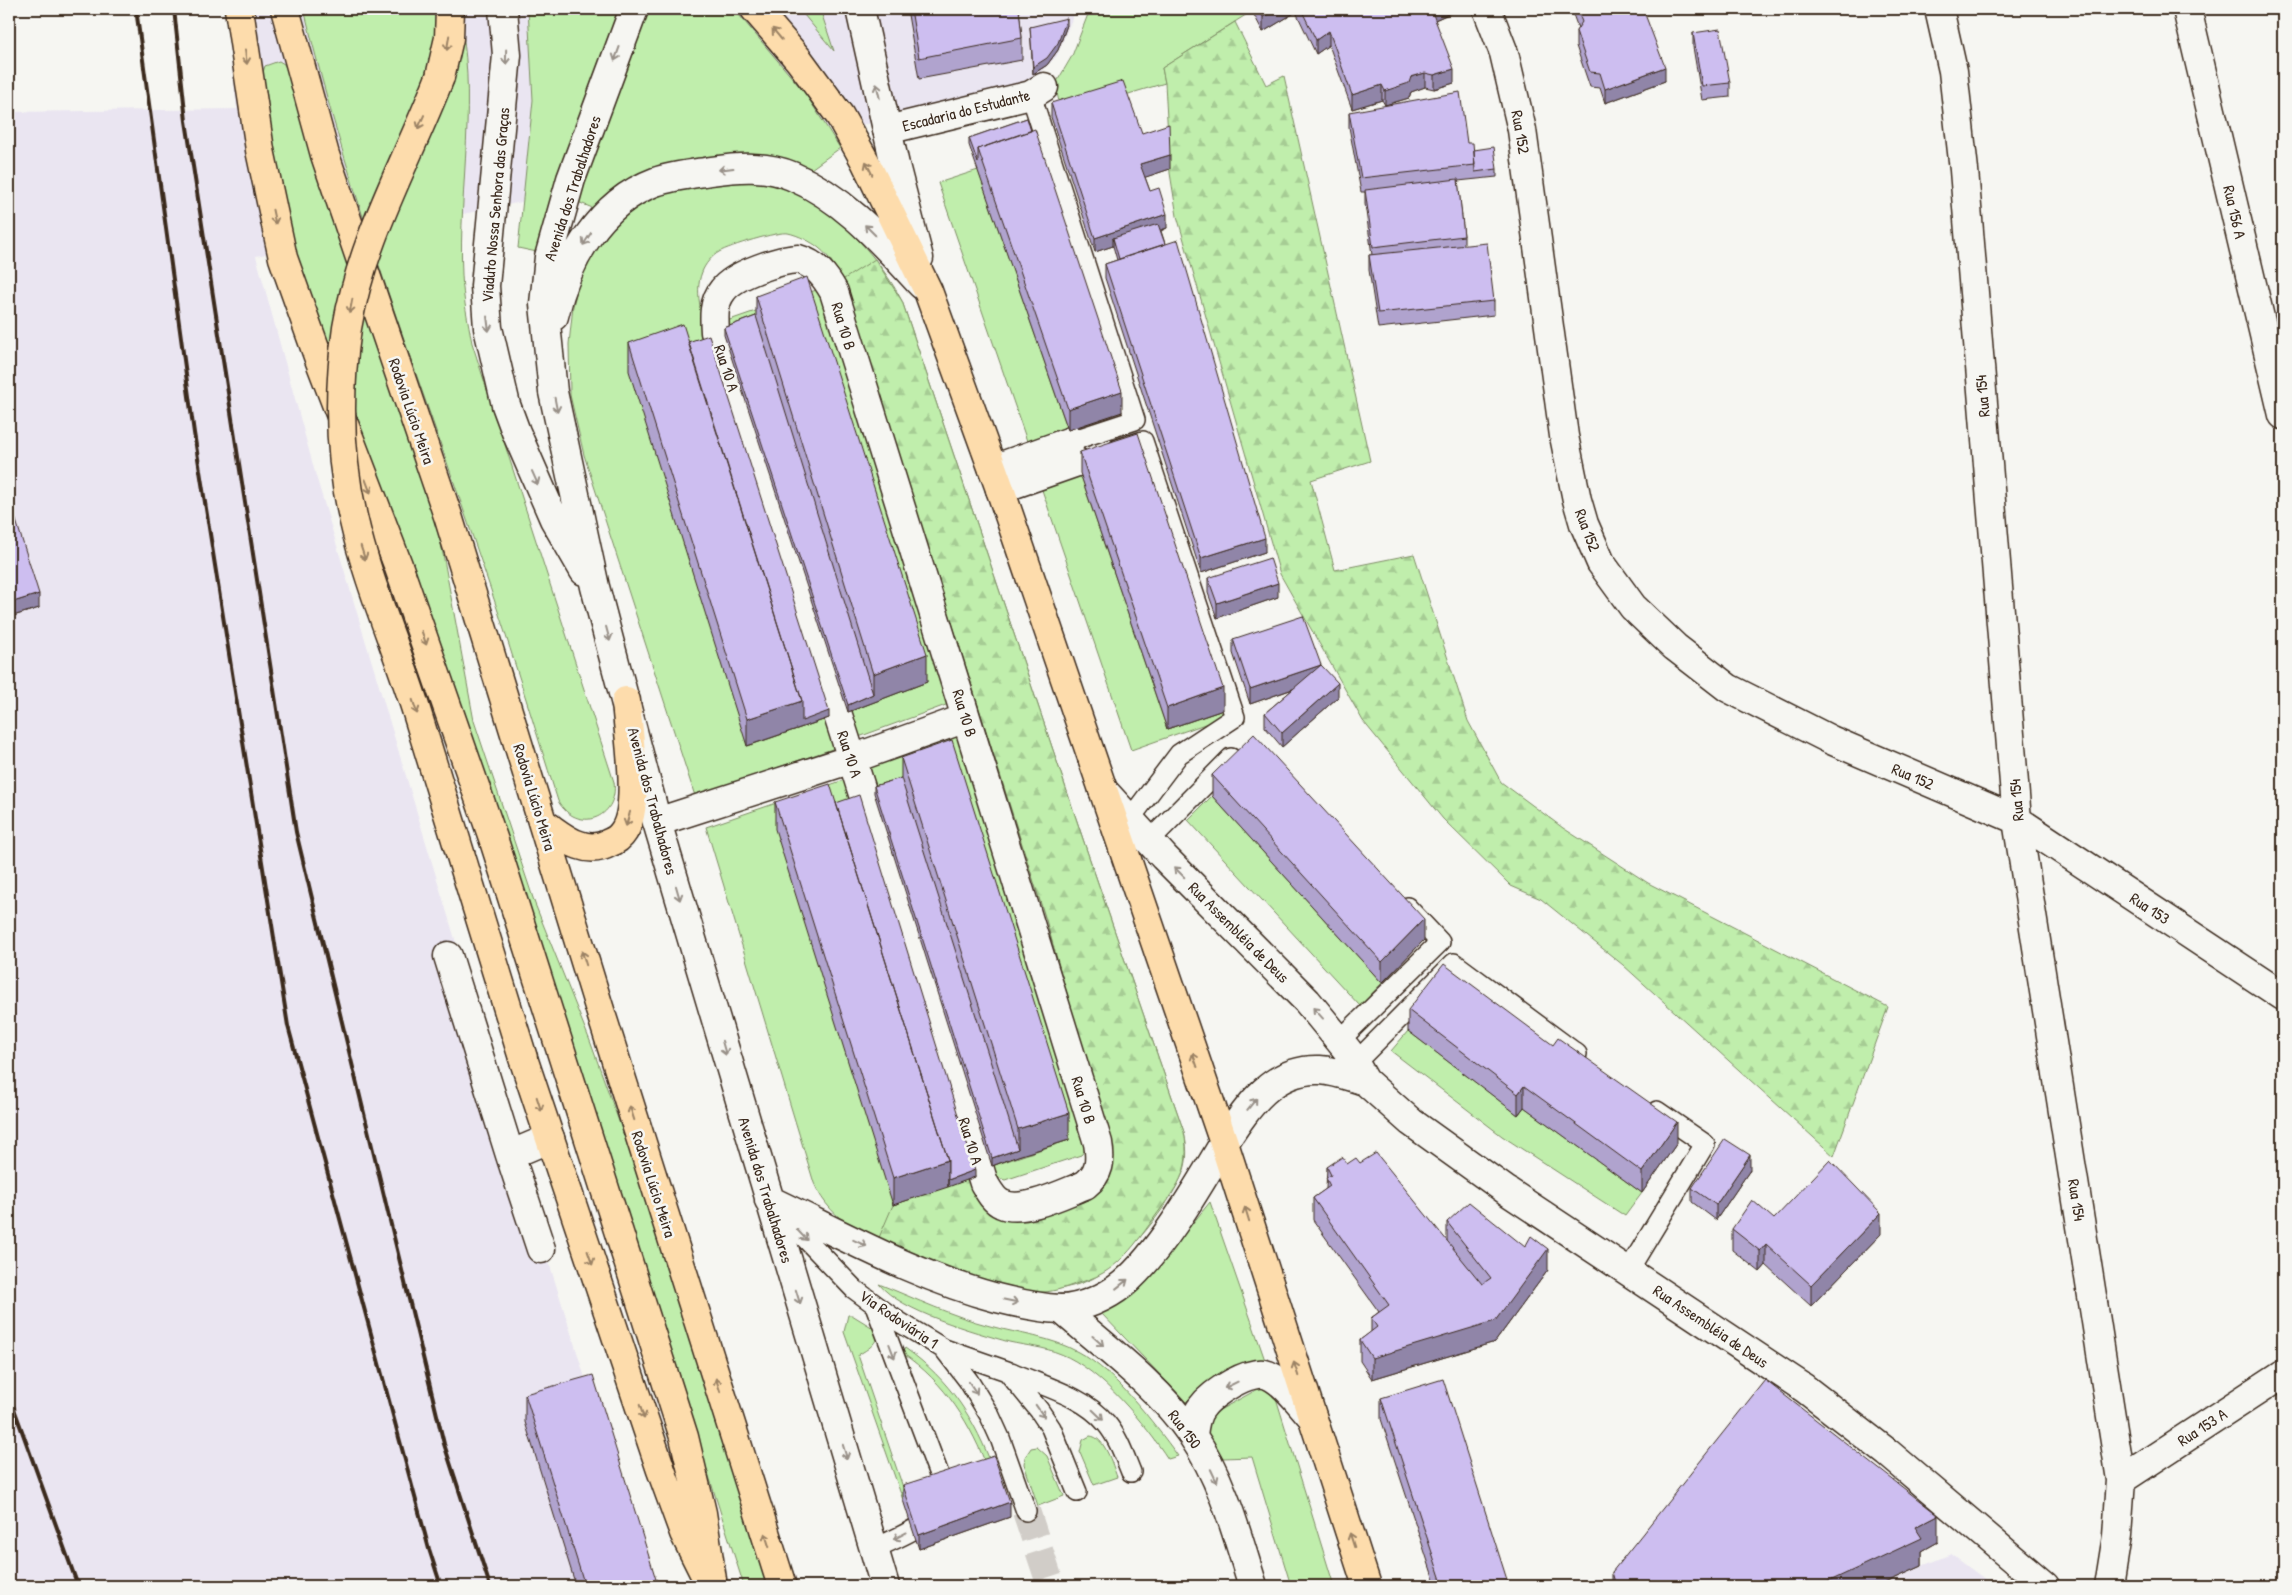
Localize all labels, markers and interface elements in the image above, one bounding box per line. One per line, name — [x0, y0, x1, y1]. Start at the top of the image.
one-way arrow — [771, 28, 783, 41]
one-way arrow — [443, 35, 453, 51]
one-way arrow — [612, 46, 621, 62]
one-way arrow — [241, 49, 251, 65]
one-way arrow — [501, 49, 511, 65]
one-way arrow — [873, 83, 882, 99]
street label: Escadaria do Estudante — [900, 83, 1033, 137]
street label: Viaduto Nossa Senhora das Graças — [476, 107, 514, 303]
street label: Rua 152 — [1506, 109, 1536, 156]
street label: Avenida dos Trabalhadores — [538, 113, 606, 263]
one-way arrow — [416, 114, 426, 129]
one-way arrow — [864, 161, 873, 176]
one-way arrow — [719, 164, 735, 174]
street label: Rua 156 A — [2218, 183, 2252, 241]
one-way arrow — [270, 208, 280, 224]
one-way arrow — [864, 224, 876, 236]
one-way arrow — [581, 231, 591, 245]
one-way arrow — [346, 298, 356, 314]
street label: Rua 10 B — [826, 300, 862, 352]
one-way arrow — [483, 315, 493, 331]
street label: Rua 10 A — [709, 342, 745, 394]
street label: Rodovia Lúcio Meira — [384, 355, 440, 467]
street label: Rua 154 — [1969, 374, 1995, 418]
one-way arrow — [551, 397, 561, 413]
one-way arrow — [531, 470, 541, 485]
one-way arrow — [364, 478, 373, 493]
street label: Rua 152 — [1570, 506, 1606, 555]
one-way arrow — [359, 545, 369, 561]
one-way arrow — [604, 626, 613, 642]
one-way arrow — [420, 630, 429, 646]
street label: Rua 10 B — [947, 687, 983, 739]
one-way arrow — [411, 699, 420, 714]
street label: Avenida dos Trabalhadores — [623, 725, 683, 877]
street label: Rua 10 A — [832, 728, 868, 780]
street label: Rodovia Lúcio Meira — [508, 741, 562, 853]
street label: Rua 152 — [1889, 757, 1938, 795]
street label: Rua 154 — [2003, 778, 2029, 822]
one-way arrow — [623, 811, 633, 827]
one-way arrow — [1173, 866, 1185, 879]
street label: Rua Assembléia de Deus — [1184, 877, 1294, 987]
one-way arrow — [674, 884, 684, 900]
street label: Rua 153 — [2126, 887, 2174, 929]
one-way arrow — [578, 950, 588, 966]
one-way arrow — [1312, 1006, 1324, 1019]
one-way arrow — [720, 1040, 729, 1056]
one-way arrow — [1190, 1053, 1199, 1068]
street label: Rua 10 B — [1066, 1074, 1102, 1126]
one-way arrow — [535, 1096, 544, 1111]
one-way arrow — [1246, 1097, 1257, 1110]
one-way arrow — [627, 1106, 636, 1121]
street label: Avenida dos Trabalhadores — [733, 1114, 799, 1266]
street label: Rua 10 A — [953, 1115, 989, 1167]
street label: Rodovia Lúcio Meira — [626, 1128, 682, 1240]
street label: Rua 154 — [2063, 1177, 2091, 1223]
one-way arrow — [1242, 1206, 1251, 1222]
one-way arrow — [796, 1229, 808, 1242]
one-way arrow — [852, 1239, 867, 1248]
one-way arrow — [586, 1250, 596, 1266]
one-way arrow — [1115, 1279, 1128, 1290]
street label: Rua Assembléia de Deus — [1649, 1279, 1773, 1373]
street label: Via Rodoviária 1 — [855, 1285, 943, 1354]
one-way arrow — [793, 1288, 803, 1304]
one-way arrow — [1003, 1297, 1019, 1306]
one-way arrow — [1091, 1335, 1104, 1347]
one-way arrow — [888, 1343, 897, 1358]
one-way arrow — [1291, 1361, 1300, 1377]
one-way arrow — [712, 1377, 722, 1393]
one-way arrow — [969, 1381, 979, 1395]
one-way arrow — [1224, 1381, 1239, 1390]
street label: Rua 153 A — [2173, 1403, 2231, 1451]
one-way arrow — [638, 1404, 647, 1420]
one-way arrow — [1035, 1404, 1045, 1418]
street label: Rua 150 — [1163, 1405, 1207, 1453]
one-way arrow — [1092, 1409, 1104, 1421]
one-way arrow — [840, 1444, 850, 1460]
one-way arrow — [1210, 1468, 1220, 1483]
one-way arrow — [762, 1532, 771, 1548]
one-way arrow — [893, 1532, 908, 1541]
one-way arrow — [1346, 1532, 1356, 1548]

